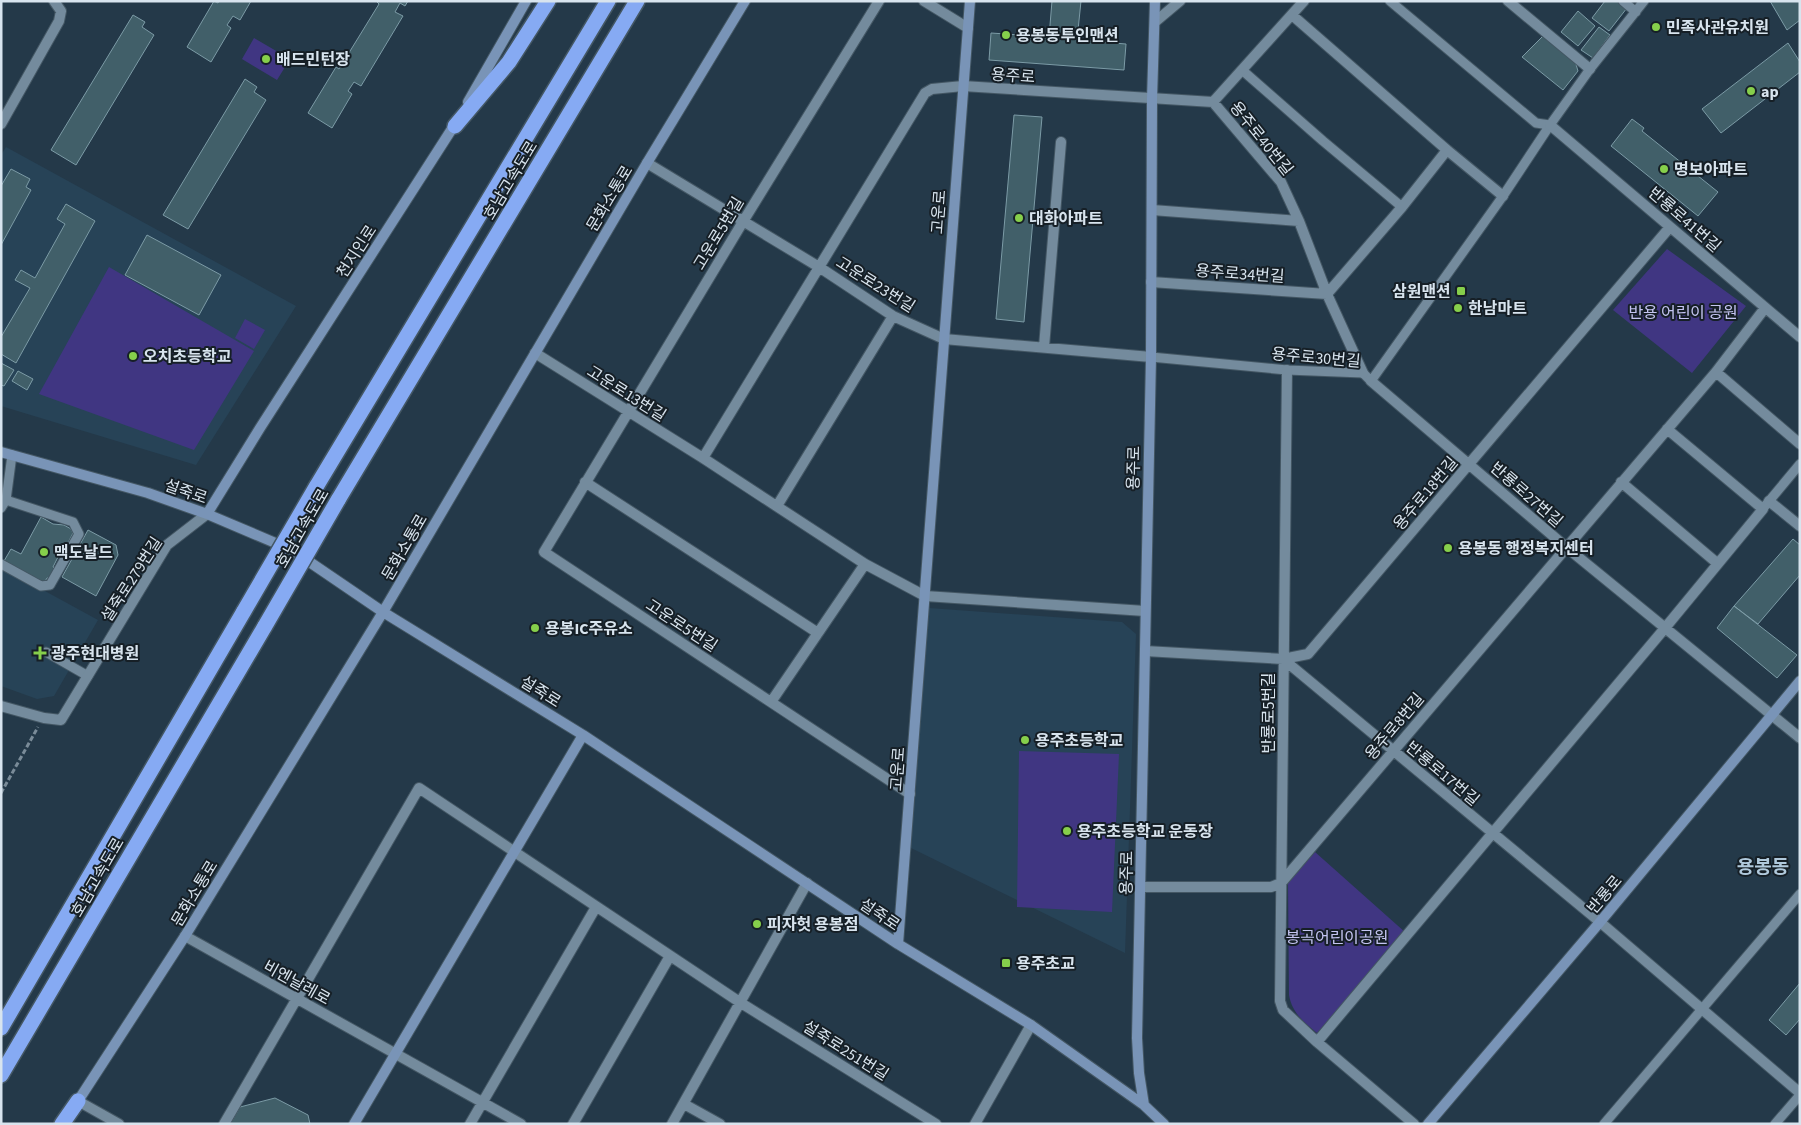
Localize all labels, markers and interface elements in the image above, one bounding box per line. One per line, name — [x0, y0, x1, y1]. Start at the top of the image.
place label: 민족사관유치원 — [1666, 17, 1769, 39]
marker: 민족사관유치원 — [1650, 21, 1662, 33]
place label: 용봉동투인맨션 — [1016, 25, 1119, 47]
marker: 용봉동투인맨션 — [1000, 29, 1012, 41]
place label: 배드민턴장 — [276, 49, 350, 71]
marker: 배드민턴장 — [260, 53, 272, 65]
street label: 용주로 — [990, 63, 1036, 89]
place label: ap — [1761, 81, 1779, 103]
marker: ap — [1745, 85, 1757, 97]
street label: 용주로40번길 — [1225, 97, 1298, 180]
street label: 호남고속도로 — [479, 137, 543, 224]
place label: 명보아파트 — [1674, 159, 1748, 181]
street label: 문화소통로 — [581, 161, 638, 236]
marker: 명보아파트 — [1658, 163, 1670, 175]
street label: 반룡로41번길 — [1643, 182, 1725, 257]
street label: 고운로 — [926, 189, 952, 235]
street label: 고운로5번길 — [688, 193, 749, 274]
place label: 대화아파트 — [1029, 208, 1103, 230]
marker: 대화아파트 — [1013, 212, 1025, 224]
street label: 천지인로 — [332, 221, 382, 282]
street label: 고운로23번길 — [832, 252, 919, 318]
street label: 용주로34번길 — [1195, 260, 1285, 288]
place label: 삼원맨션 — [1392, 281, 1451, 303]
marker: 삼원맨션 — [1455, 285, 1467, 297]
place label: 한남마트 — [1468, 298, 1527, 320]
marker: 한남마트 — [1452, 302, 1464, 314]
park label: 반용 어린이 공원 — [1628, 302, 1738, 324]
street label: 용주로30번길 — [1270, 343, 1361, 373]
place label: 오치초등학교 — [143, 346, 232, 368]
marker: 오치초등학교 — [127, 350, 139, 362]
street label: 고운로13번길 — [583, 361, 670, 427]
street label: 용주로 — [1123, 445, 1145, 490]
street label: 용주로18번길 — [1389, 452, 1463, 535]
street label: 반룡로27번길 — [1485, 457, 1567, 532]
street label: 설죽로 — [161, 474, 210, 510]
street label: 호남고속도로 — [271, 485, 335, 572]
street label: 문화소통로 — [377, 510, 433, 585]
street label: 설죽로279번길 — [96, 533, 168, 626]
place label: 용봉동 행정복지센터 — [1458, 538, 1594, 560]
place label: 맥도날드 — [54, 542, 113, 564]
marker: 용봉동 행정복지센터 — [1442, 542, 1454, 554]
marker: 맥도날드 — [38, 546, 50, 558]
street label: 고운로5번길 — [641, 594, 722, 657]
place label: 용봉IC주유소 — [545, 618, 633, 640]
marker: 용봉IC주유소 — [529, 622, 541, 634]
place label: 광주현대병원 — [51, 643, 139, 665]
marker: 광주현대병원 — [33, 646, 47, 660]
street label: 설죽로 — [516, 671, 565, 713]
street label: 반룡로5번길 — [1258, 672, 1280, 754]
street label: 용주로8번길 — [1360, 688, 1429, 765]
place label: 용주초등학교 — [1035, 730, 1124, 752]
marker: 용주초등학교 — [1019, 734, 1031, 746]
street label: 반룡로17번길 — [1401, 737, 1484, 811]
street label: 고운로 — [885, 746, 911, 792]
place label: 용주초등학교 운동장 — [1077, 821, 1213, 843]
marker: 용주초등학교 운동장 — [1061, 825, 1073, 837]
street label: 호남고속도로 — [66, 834, 130, 921]
street label: 용주로 — [1116, 850, 1138, 895]
district label: 용봉동 — [1737, 854, 1789, 881]
street label: 문화소통로 — [166, 856, 223, 931]
street label: 반룡로 — [1582, 870, 1628, 919]
street label: 설죽로 — [855, 893, 904, 936]
place label: 피자헛 용봉점 — [767, 914, 859, 936]
marker: 피자헛 용봉점 — [751, 918, 763, 930]
park label: 봉곡어린이공원 — [1285, 927, 1389, 949]
place label: 용주초교 — [1016, 953, 1075, 975]
street label: 비엔날레로 — [259, 955, 334, 1010]
marker: 용주초교 — [1000, 957, 1012, 969]
street label: 설죽로251번길 — [798, 1016, 893, 1086]

